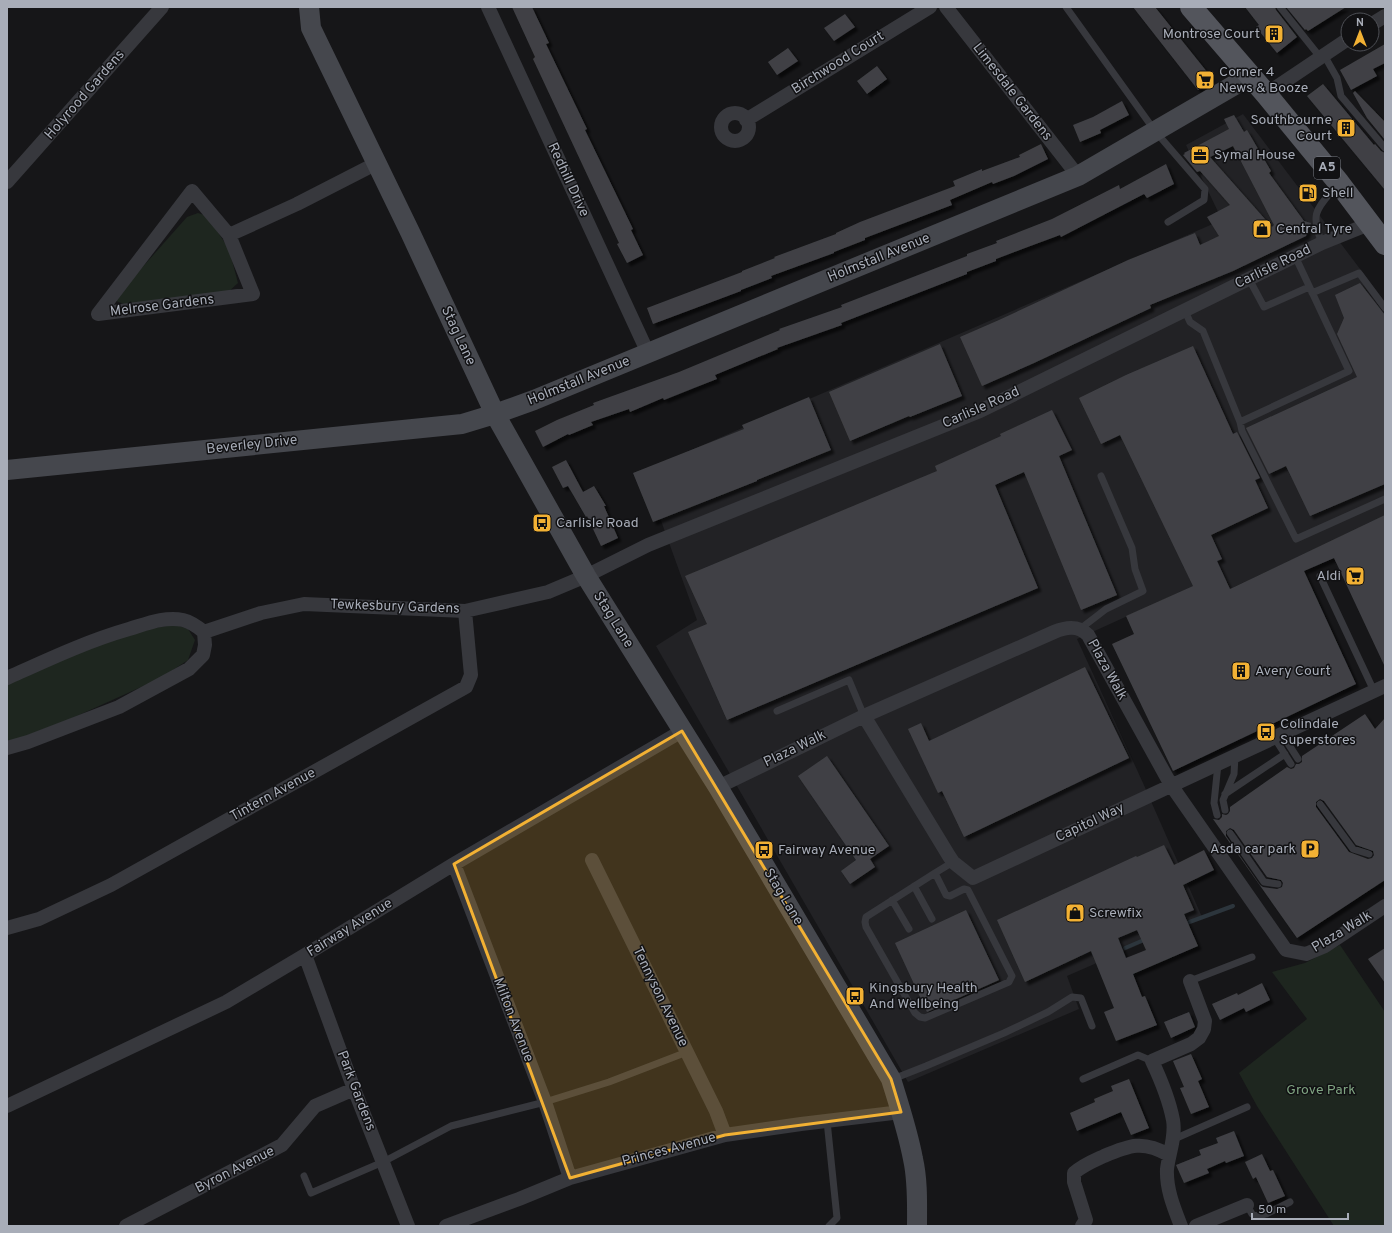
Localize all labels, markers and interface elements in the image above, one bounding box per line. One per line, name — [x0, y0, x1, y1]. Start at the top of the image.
north arrow — [1340, 12, 1380, 52]
text: N — [1356, 16, 1364, 30]
building icon: Montrose Court — [1263, 23, 1285, 45]
place label: Montrose Court — [1163, 26, 1260, 43]
street label: Birchwood Court — [789, 28, 887, 98]
street label: Limesdale Gardens — [969, 40, 1055, 144]
street label: Holyrood Gardens — [41, 47, 129, 143]
place label: Corner 4 News & Booze — [1219, 64, 1308, 97]
supermarket icon: Corner 4 News & Booze — [1194, 69, 1216, 91]
place label: Southbourne Court — [1250, 112, 1332, 145]
building icon: Southbourne Court — [1335, 117, 1357, 139]
street label: Redhill Drive — [543, 140, 593, 220]
office icon: Symal House — [1189, 144, 1211, 166]
place label: Symal House — [1214, 147, 1295, 164]
road number: A5 — [1314, 157, 1340, 179]
fuel station icon: Shell — [1297, 182, 1319, 204]
place label: Shell — [1322, 185, 1353, 202]
shop icon: Central Tyre — [1251, 218, 1273, 240]
place label: Central Tyre — [1276, 221, 1352, 238]
street label: Holmstall Avenue — [825, 230, 933, 286]
street label: Carlisle Road — [1232, 241, 1314, 293]
street label: Melrose Gardens — [109, 291, 215, 321]
street label: Stag Lane — [437, 304, 479, 368]
street label: Holmstall Avenue — [525, 353, 633, 409]
street label: Carlisle Road — [940, 383, 1022, 433]
street label: Beverley Drive — [206, 432, 298, 458]
bus stop icon: Carlisle Road — [531, 512, 553, 534]
place label: Carlisle Road — [556, 515, 639, 532]
supermarket icon: Aldi — [1344, 565, 1366, 587]
place label: Aldi — [1316, 568, 1341, 585]
street label: Stag Lane — [589, 589, 637, 651]
street label: Tewkesbury Gardens — [330, 596, 460, 618]
street label: Plaza Walk — [1083, 637, 1131, 703]
building icon: Avery Court — [1230, 660, 1252, 682]
place label: Avery Court — [1255, 663, 1331, 680]
place label: Colindale Superstores — [1280, 716, 1356, 749]
bus stop icon: Colindale Superstores — [1255, 721, 1277, 743]
street label: Plaza Walk — [761, 727, 829, 771]
street label: Tintern Avenue — [227, 765, 319, 825]
street label: Capitol Way — [1053, 800, 1127, 846]
parking icon: Asda car park — [1299, 838, 1321, 860]
bus stop icon: Fairway Avenue — [753, 839, 775, 861]
place label: Asda car park — [1210, 841, 1296, 858]
place label: Fairway Avenue — [778, 842, 875, 859]
street label: Stag Lane — [759, 866, 807, 928]
street label: Fairway Avenue — [304, 895, 396, 961]
shop icon: Screwfix — [1064, 902, 1086, 924]
place label: Screwfix — [1089, 905, 1142, 922]
street label: Plaza Walk — [1309, 907, 1375, 957]
street label: Tennyson Avenue — [628, 944, 692, 1050]
street label: Milton Avenue — [489, 976, 537, 1064]
place label: Kingsbury Health And Wellbeing — [869, 980, 978, 1013]
bus stop icon: Kingsbury Health And Wellbeing — [844, 985, 866, 1007]
street label: Park Gardens — [333, 1049, 379, 1133]
park label: Grove Park — [1286, 1082, 1356, 1099]
street label: Princes Avenue — [620, 1129, 718, 1171]
street label: Byron Avenue — [193, 1143, 277, 1197]
scale bar — [1252, 1195, 1348, 1221]
text: 50 m — [1258, 1202, 1286, 1218]

